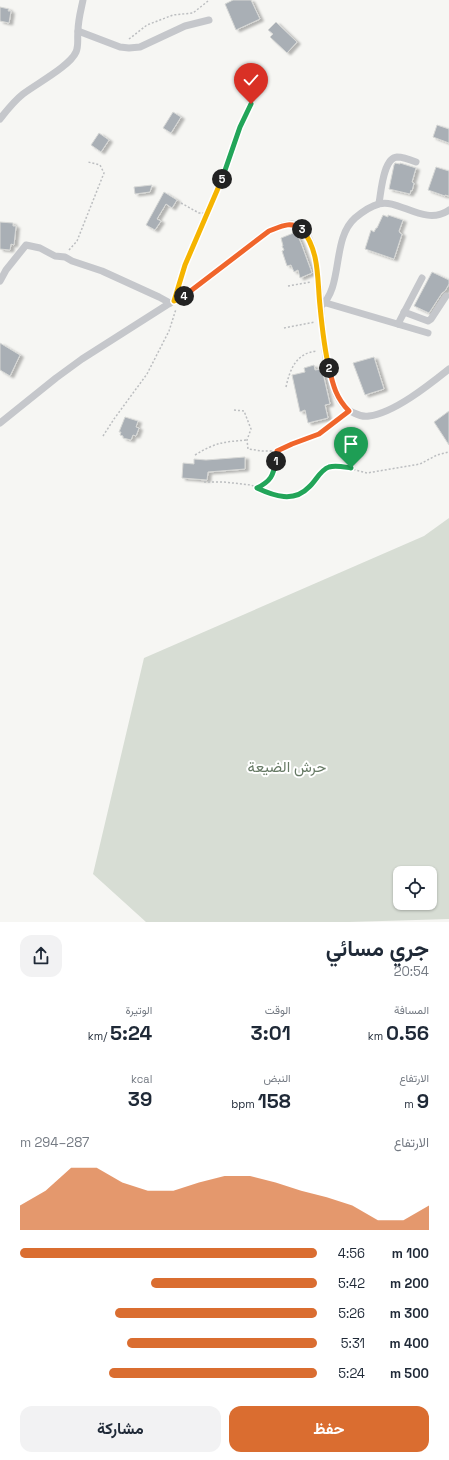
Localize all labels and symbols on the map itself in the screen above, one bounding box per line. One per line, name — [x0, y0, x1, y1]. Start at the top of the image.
pin — [234, 63, 268, 104]
pin: 5 — [212, 169, 232, 189]
pin: 3 — [292, 219, 312, 239]
pin: 4 — [174, 286, 194, 306]
pin: 2 — [319, 358, 339, 378]
pin — [334, 427, 368, 468]
pin: 1 — [266, 451, 286, 471]
park label: حرش الضيعة — [248, 757, 326, 777]

